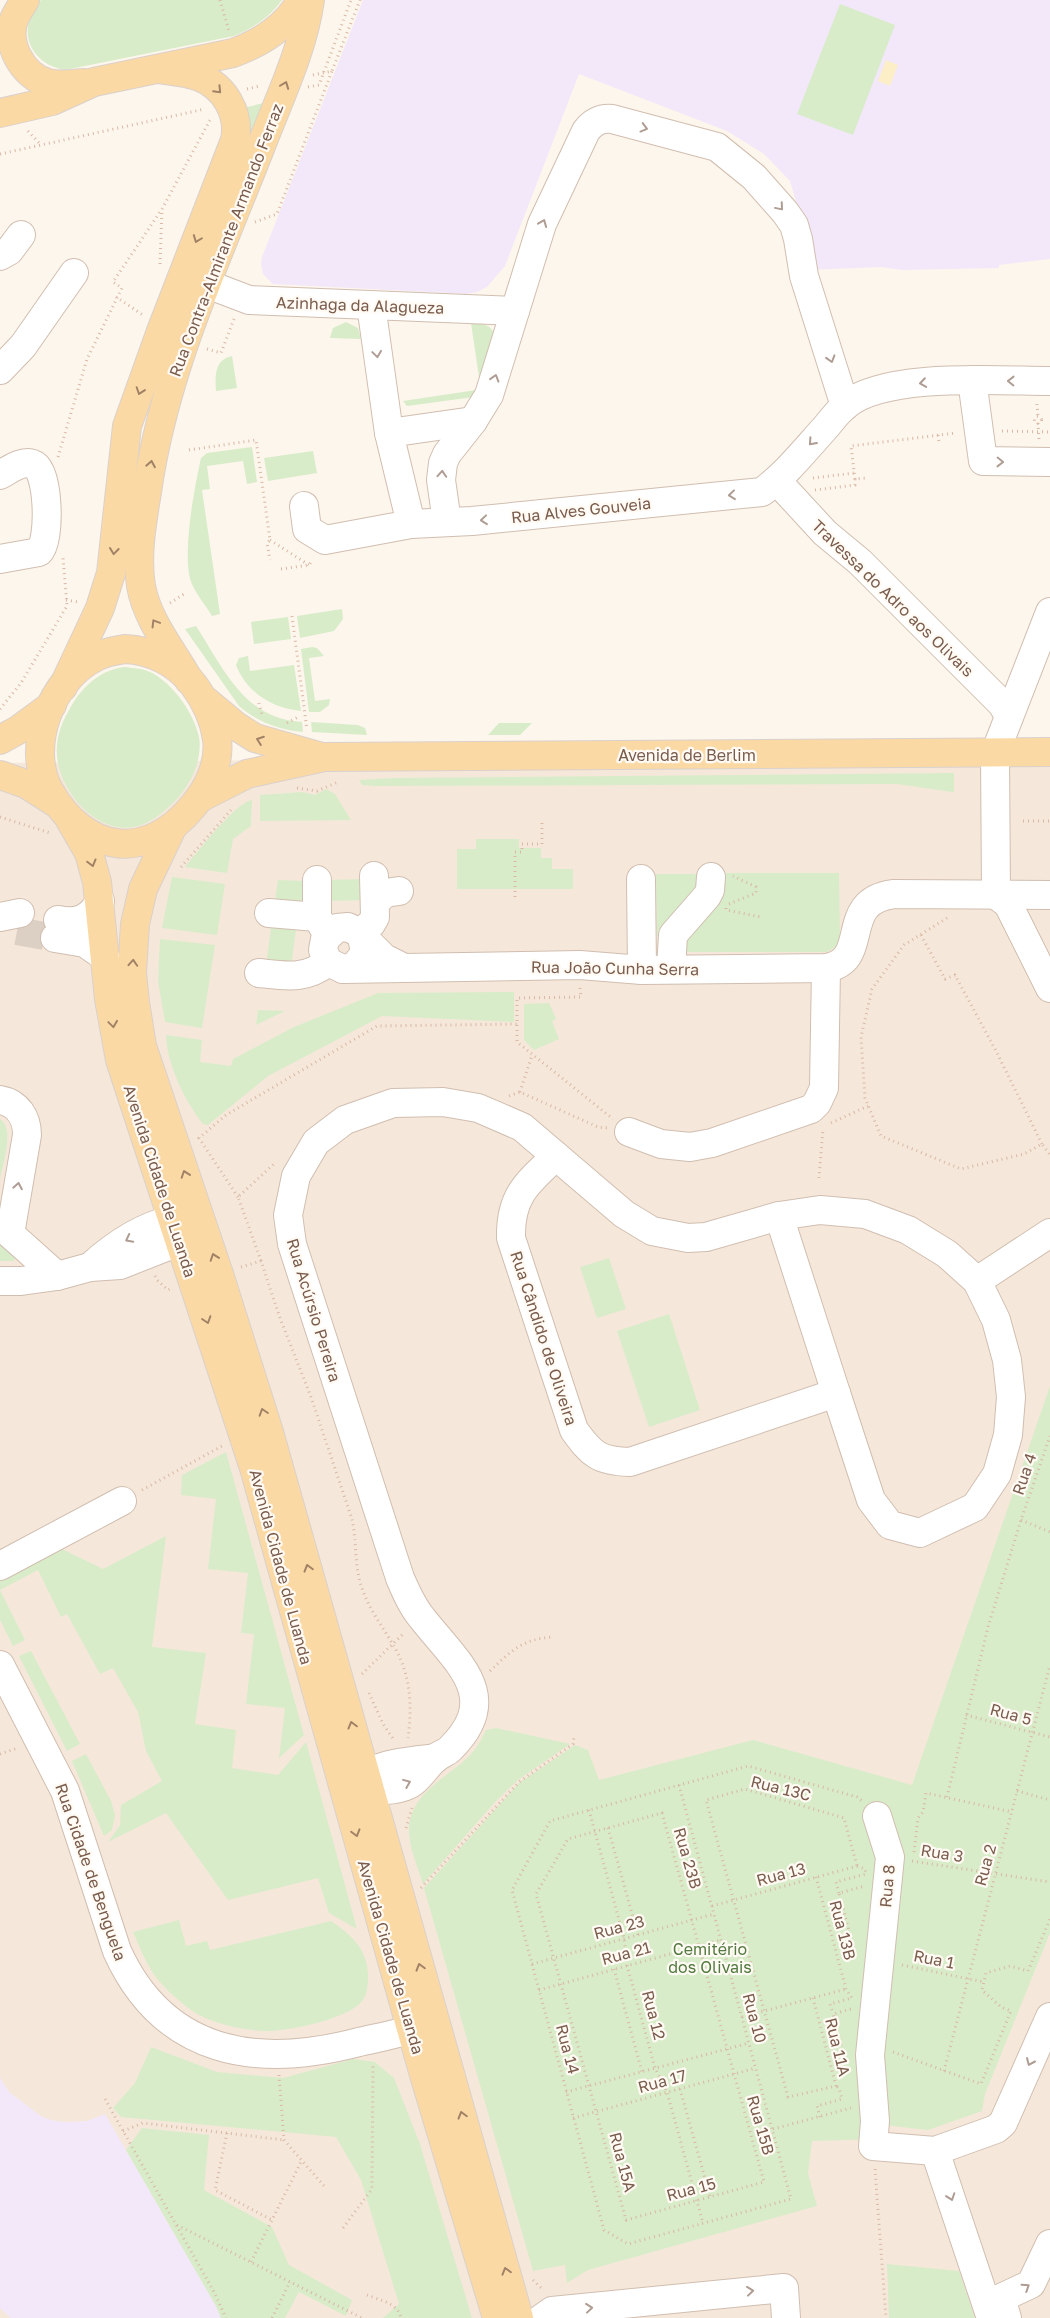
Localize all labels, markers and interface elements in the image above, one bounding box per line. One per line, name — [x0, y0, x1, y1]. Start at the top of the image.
one-way arrow — [279, 81, 289, 90]
one-way arrow — [212, 84, 221, 93]
street label: Rua Contra-Almirante Armando Ferraz — [165, 101, 287, 379]
one-way arrow — [640, 122, 648, 132]
one-way arrow — [774, 201, 783, 210]
one-way arrow — [537, 219, 547, 227]
one-way arrow — [193, 234, 203, 243]
street label: Azinhaga da Alagueza — [276, 292, 444, 318]
one-way arrow — [372, 349, 382, 358]
one-way arrow — [825, 355, 835, 363]
one-way arrow — [489, 374, 499, 382]
one-way arrow — [1007, 376, 1014, 386]
one-way arrow — [919, 377, 927, 388]
one-way arrow — [136, 386, 146, 395]
one-way arrow — [809, 436, 818, 445]
one-way arrow — [997, 457, 1005, 467]
one-way arrow — [145, 459, 155, 468]
one-way arrow — [436, 470, 447, 478]
one-way arrow — [728, 489, 736, 500]
street label: Rua Alves Gouveia — [510, 493, 652, 527]
one-way arrow — [479, 514, 487, 525]
street label: Travessa do Adro aos Olivais — [808, 515, 978, 681]
one-way arrow — [109, 547, 120, 555]
one-way arrow — [152, 619, 162, 628]
one-way arrow — [257, 736, 265, 746]
street label: Avenida de Berlim — [618, 745, 756, 765]
one-way arrow — [86, 858, 96, 866]
street label: Rua João Cunha Serra — [531, 957, 699, 979]
one-way arrow — [127, 959, 138, 967]
one-way arrow — [107, 1019, 117, 1028]
street label: Avenida Cidade de Luanda — [119, 1082, 201, 1280]
one-way arrow — [181, 1170, 191, 1178]
one-way arrow — [13, 1181, 23, 1190]
one-way arrow — [125, 1233, 134, 1243]
street label: Rua Acúrsio Pereira — [283, 1236, 345, 1384]
street label: Rua Cândido de Oliveira — [506, 1248, 582, 1428]
one-way arrow — [210, 1254, 220, 1262]
one-way arrow — [201, 1316, 211, 1324]
one-way arrow — [259, 1409, 269, 1417]
street label: Rua 4 — [1008, 1450, 1040, 1498]
street label: Avenida Cidade de Luanda — [245, 1467, 317, 1667]
one-way arrow — [303, 1564, 314, 1573]
street label: Rua 5 — [988, 1699, 1034, 1729]
one-way arrow — [347, 1721, 357, 1729]
street label: Rua 13C — [749, 1771, 813, 1805]
one-way arrow — [402, 1779, 411, 1789]
street label: Rua Cidade de Benguela — [51, 1781, 131, 1963]
street label: Rua 23B — [670, 1825, 706, 1891]
one-way arrow — [350, 1829, 360, 1837]
street label: Rua 3 — [919, 1840, 965, 1866]
street label: Rua 2 — [970, 1842, 1000, 1888]
street label: Avenida Cidade de Luanda — [354, 1858, 428, 2056]
street label: Rua 13 — [754, 1858, 808, 1890]
street label: Rua 8 — [875, 1864, 899, 1908]
street label: Rua 13B — [825, 1898, 861, 1962]
street label: Rua 23 — [591, 1911, 647, 1943]
street label: Rua 21 — [599, 1937, 653, 1969]
park label: Cemitério dos Olivais — [668, 1939, 752, 1977]
street label: Rua 1 — [912, 1945, 956, 1973]
one-way arrow — [415, 1963, 426, 1972]
street label: Rua 12 — [638, 1988, 670, 2042]
street label: Rua 10 — [739, 1991, 771, 2045]
street label: Rua 11A — [821, 2016, 855, 2079]
street label: Rua 14 — [552, 2022, 584, 2076]
one-way arrow — [1026, 2057, 1037, 2066]
street label: Rua 17 — [635, 2065, 689, 2097]
street label: Rua 15B — [743, 2093, 779, 2157]
one-way arrow — [457, 2111, 467, 2119]
street label: Rua 15A — [605, 2130, 641, 2194]
street label: Rua 15 — [664, 2173, 718, 2205]
one-way arrow — [945, 2192, 955, 2201]
one-way arrow — [501, 2267, 512, 2275]
one-way arrow — [1020, 2283, 1029, 2293]
one-way arrow — [747, 2286, 755, 2297]
one-way arrow — [585, 2303, 593, 2314]

